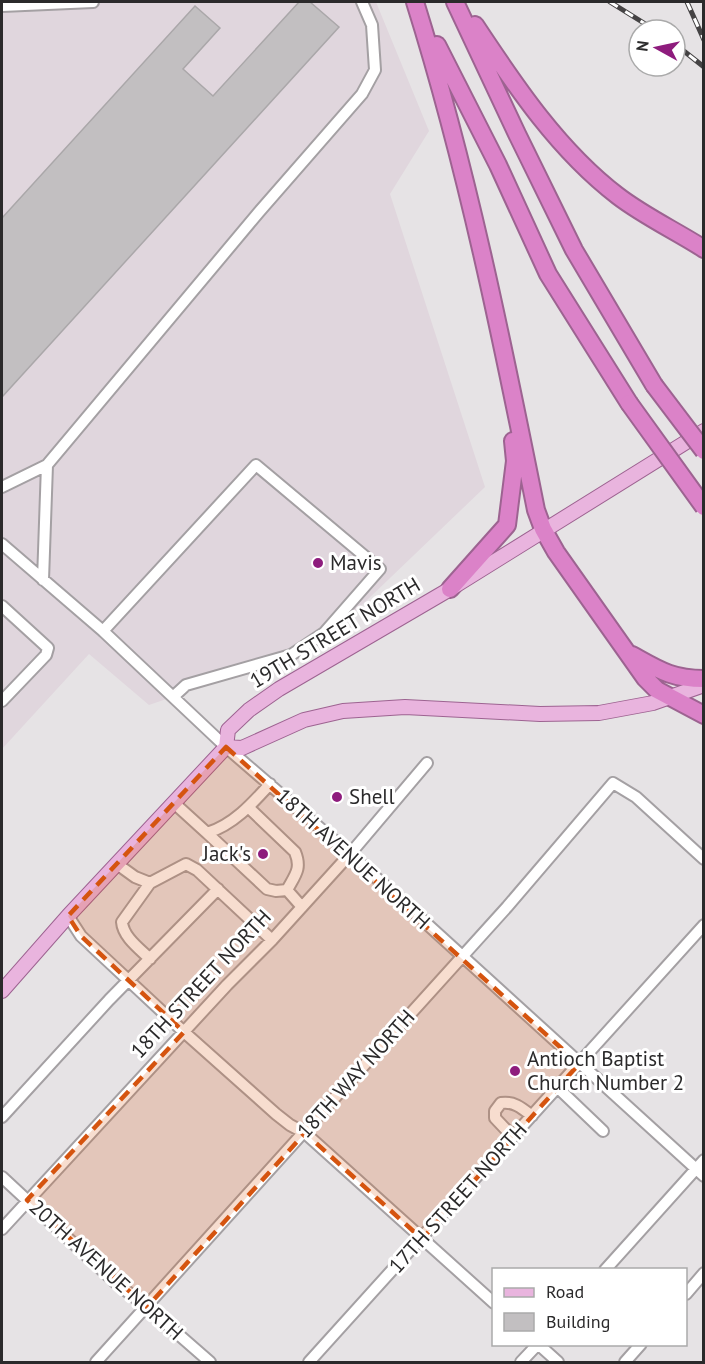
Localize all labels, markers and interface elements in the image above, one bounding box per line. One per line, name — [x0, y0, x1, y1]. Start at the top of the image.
north arrow — [627, 18, 687, 78]
text: N — [632, 39, 653, 53]
place label: Mavis — [330, 549, 382, 576]
marker: Mavis — [311, 556, 325, 570]
street label: 19TH STREET NORTH — [245, 571, 425, 694]
street label: 18TH AVENUE NORTH — [271, 782, 436, 935]
place label: Shell — [349, 783, 395, 810]
marker: Shell — [330, 790, 344, 804]
place label: Jack's — [202, 840, 251, 867]
marker: Jack's — [256, 847, 270, 861]
street label: 18TH STREET NORTH — [125, 904, 277, 1064]
street label: 18TH WAY NORTH — [291, 1004, 420, 1144]
place label: Antioch Baptist Church Number 2 — [527, 1045, 684, 1096]
marker: Antioch Baptist Church Number 2 — [508, 1064, 522, 1078]
street label: 17TH STREET NORTH — [383, 1117, 533, 1279]
street label: 20TH AVENUE NORTH — [24, 1193, 189, 1346]
legend — [492, 1268, 687, 1346]
text: Road — [546, 1280, 584, 1303]
text: Building — [546, 1310, 610, 1333]

